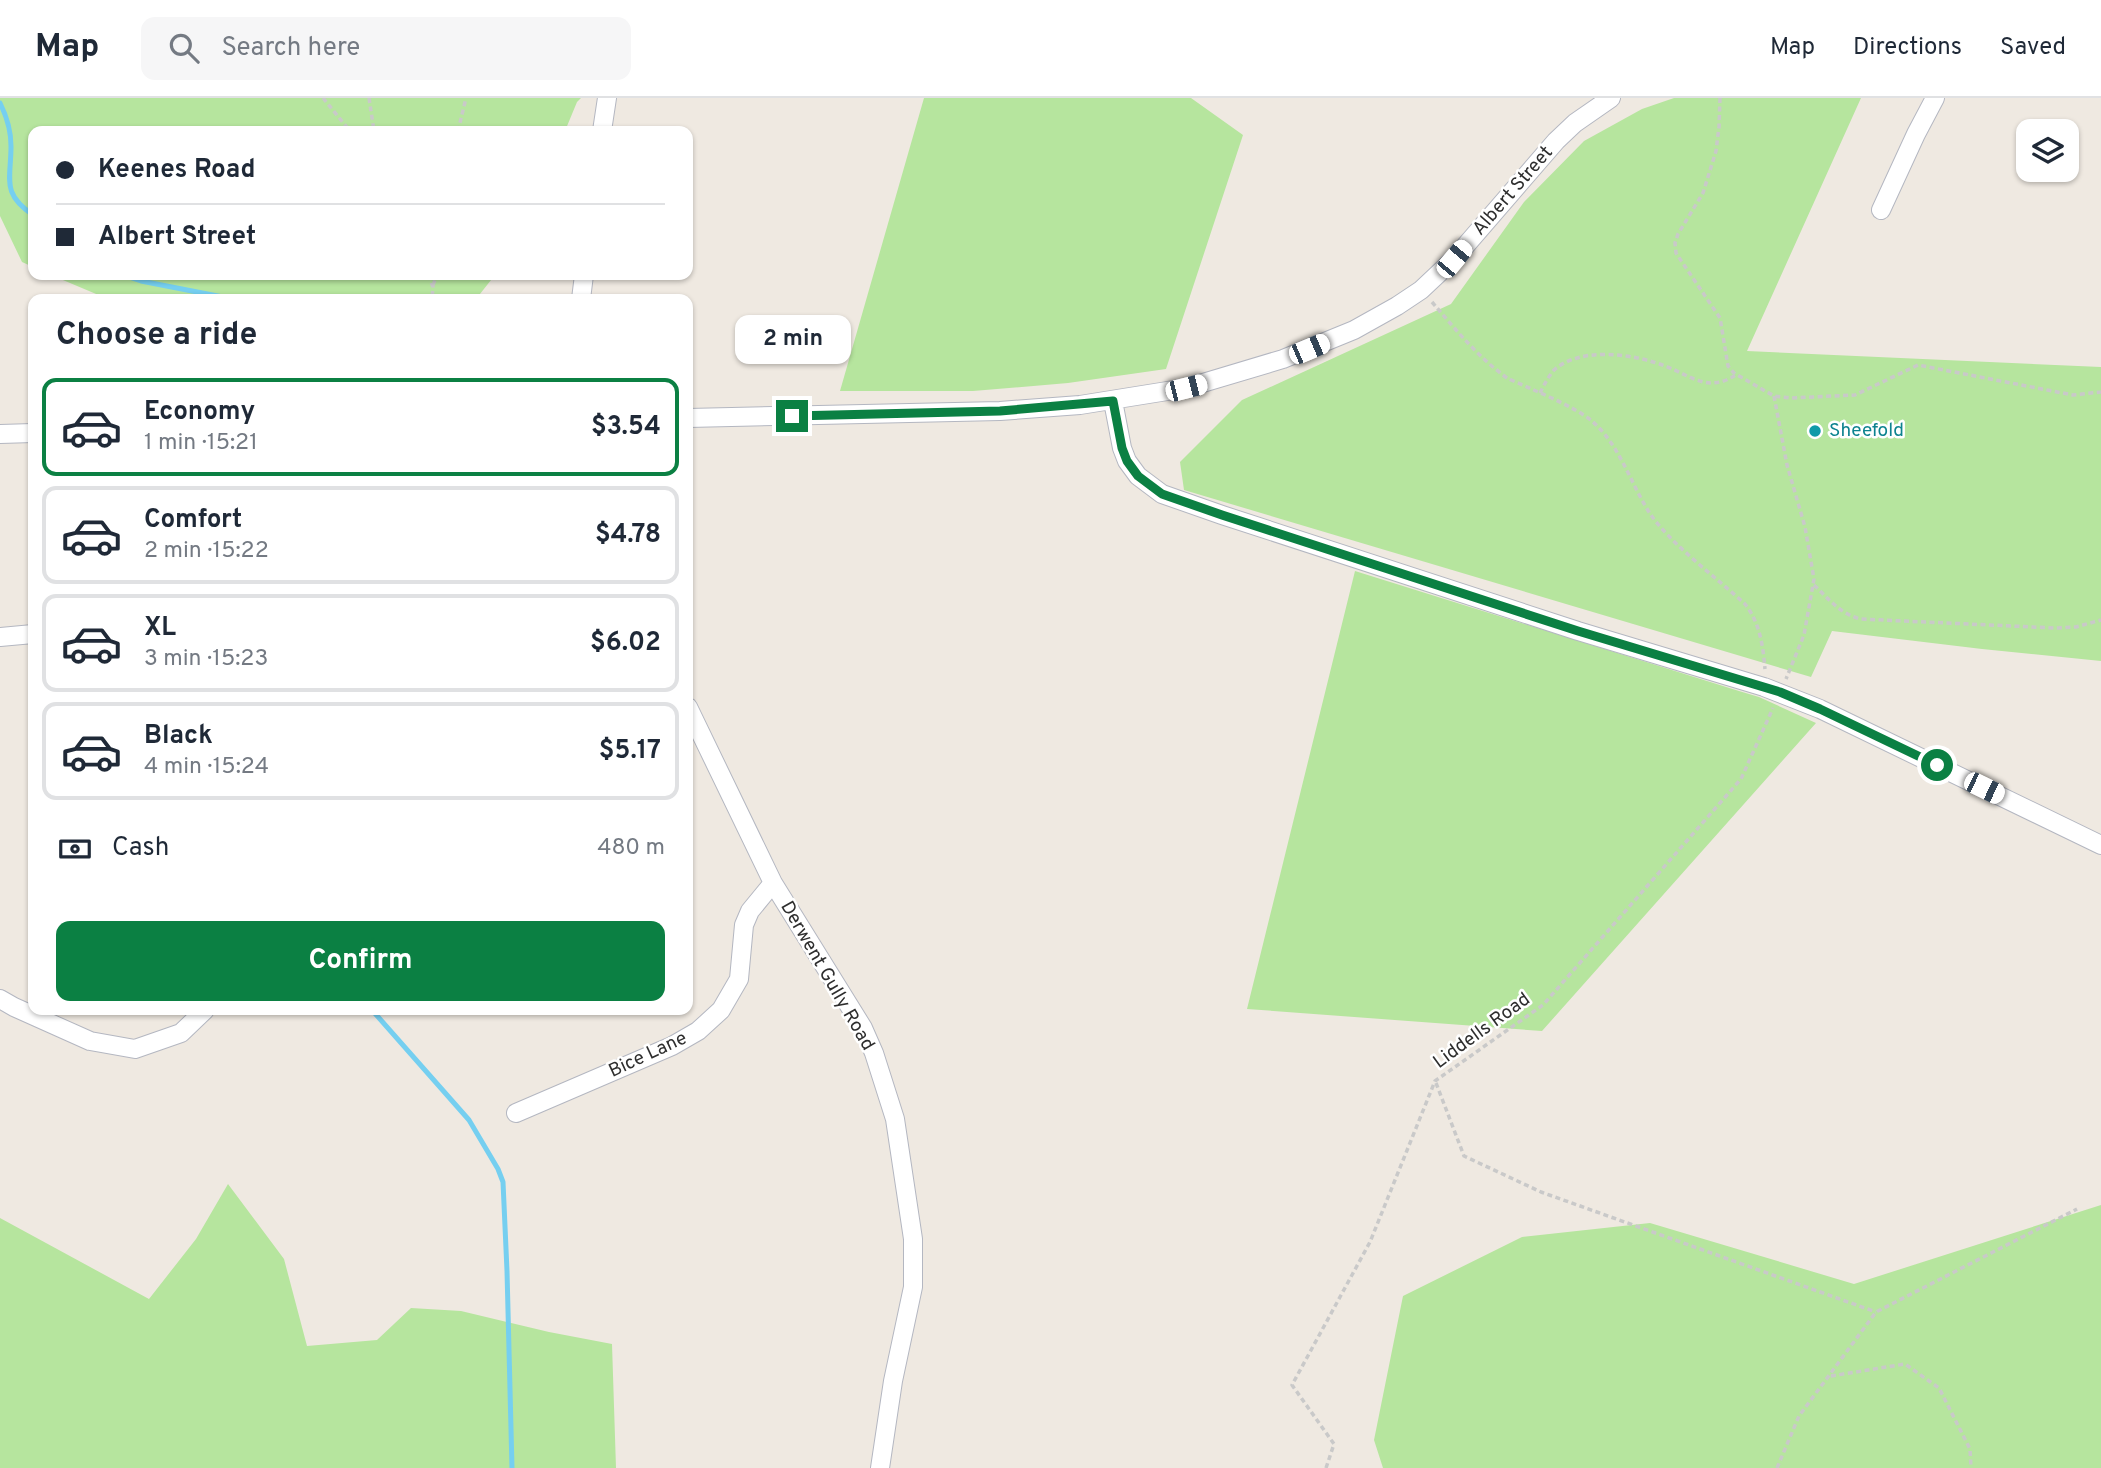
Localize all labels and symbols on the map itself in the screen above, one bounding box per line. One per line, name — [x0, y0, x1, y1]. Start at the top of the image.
street label: Albert Street — [1468, 141, 1558, 241]
car — [1433, 236, 1476, 282]
callout: 2 min — [734, 314, 850, 364]
car — [1286, 331, 1333, 367]
car — [1164, 373, 1209, 403]
route end — [776, 400, 808, 432]
place label: Sheefold — [1829, 419, 1904, 443]
marker: Sheefold — [1807, 423, 1823, 439]
route start — [1921, 749, 1953, 781]
car — [1961, 769, 2008, 807]
street label: Derwent Gully Road — [774, 897, 880, 1055]
street label: Liddells Road — [1429, 988, 1535, 1074]
street label: Bice Lane — [605, 1026, 691, 1084]

